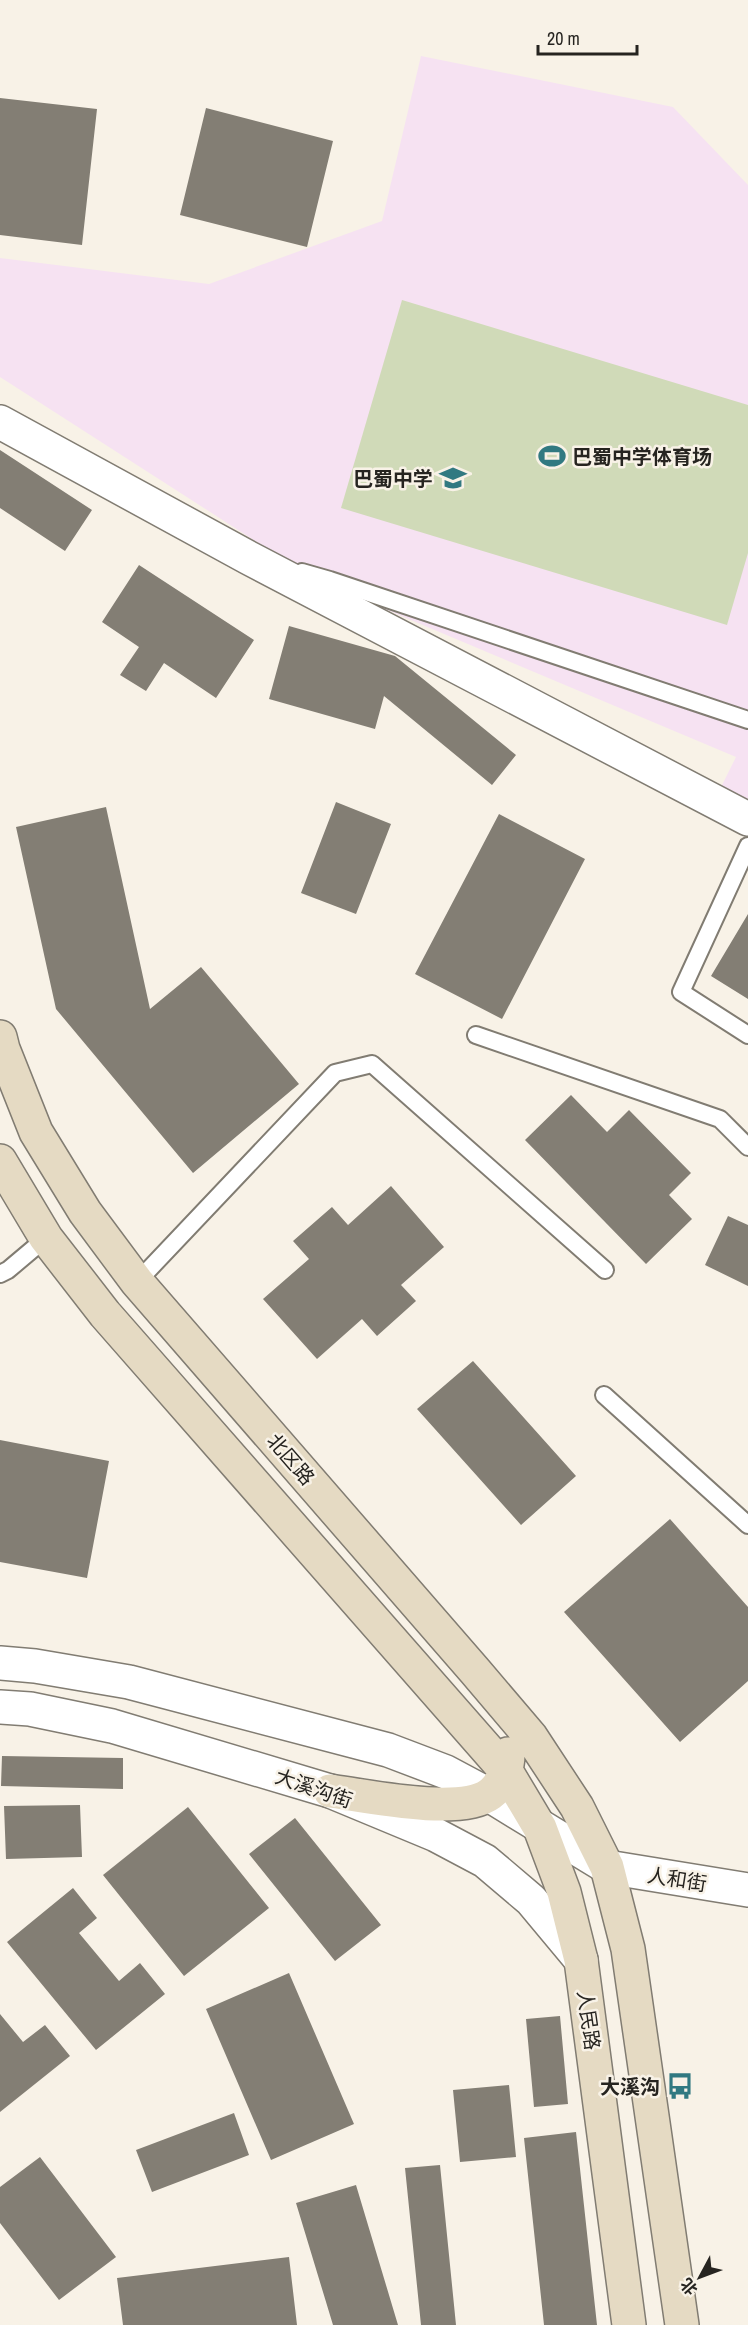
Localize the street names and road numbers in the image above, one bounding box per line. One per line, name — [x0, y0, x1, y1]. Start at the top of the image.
street label: 北区路 — [261, 1428, 321, 1490]
street label: 大溪沟街 — [272, 1762, 356, 1814]
street label: 人和街 — [645, 1861, 709, 1897]
street label: 人民路 — [571, 1988, 607, 2052]

